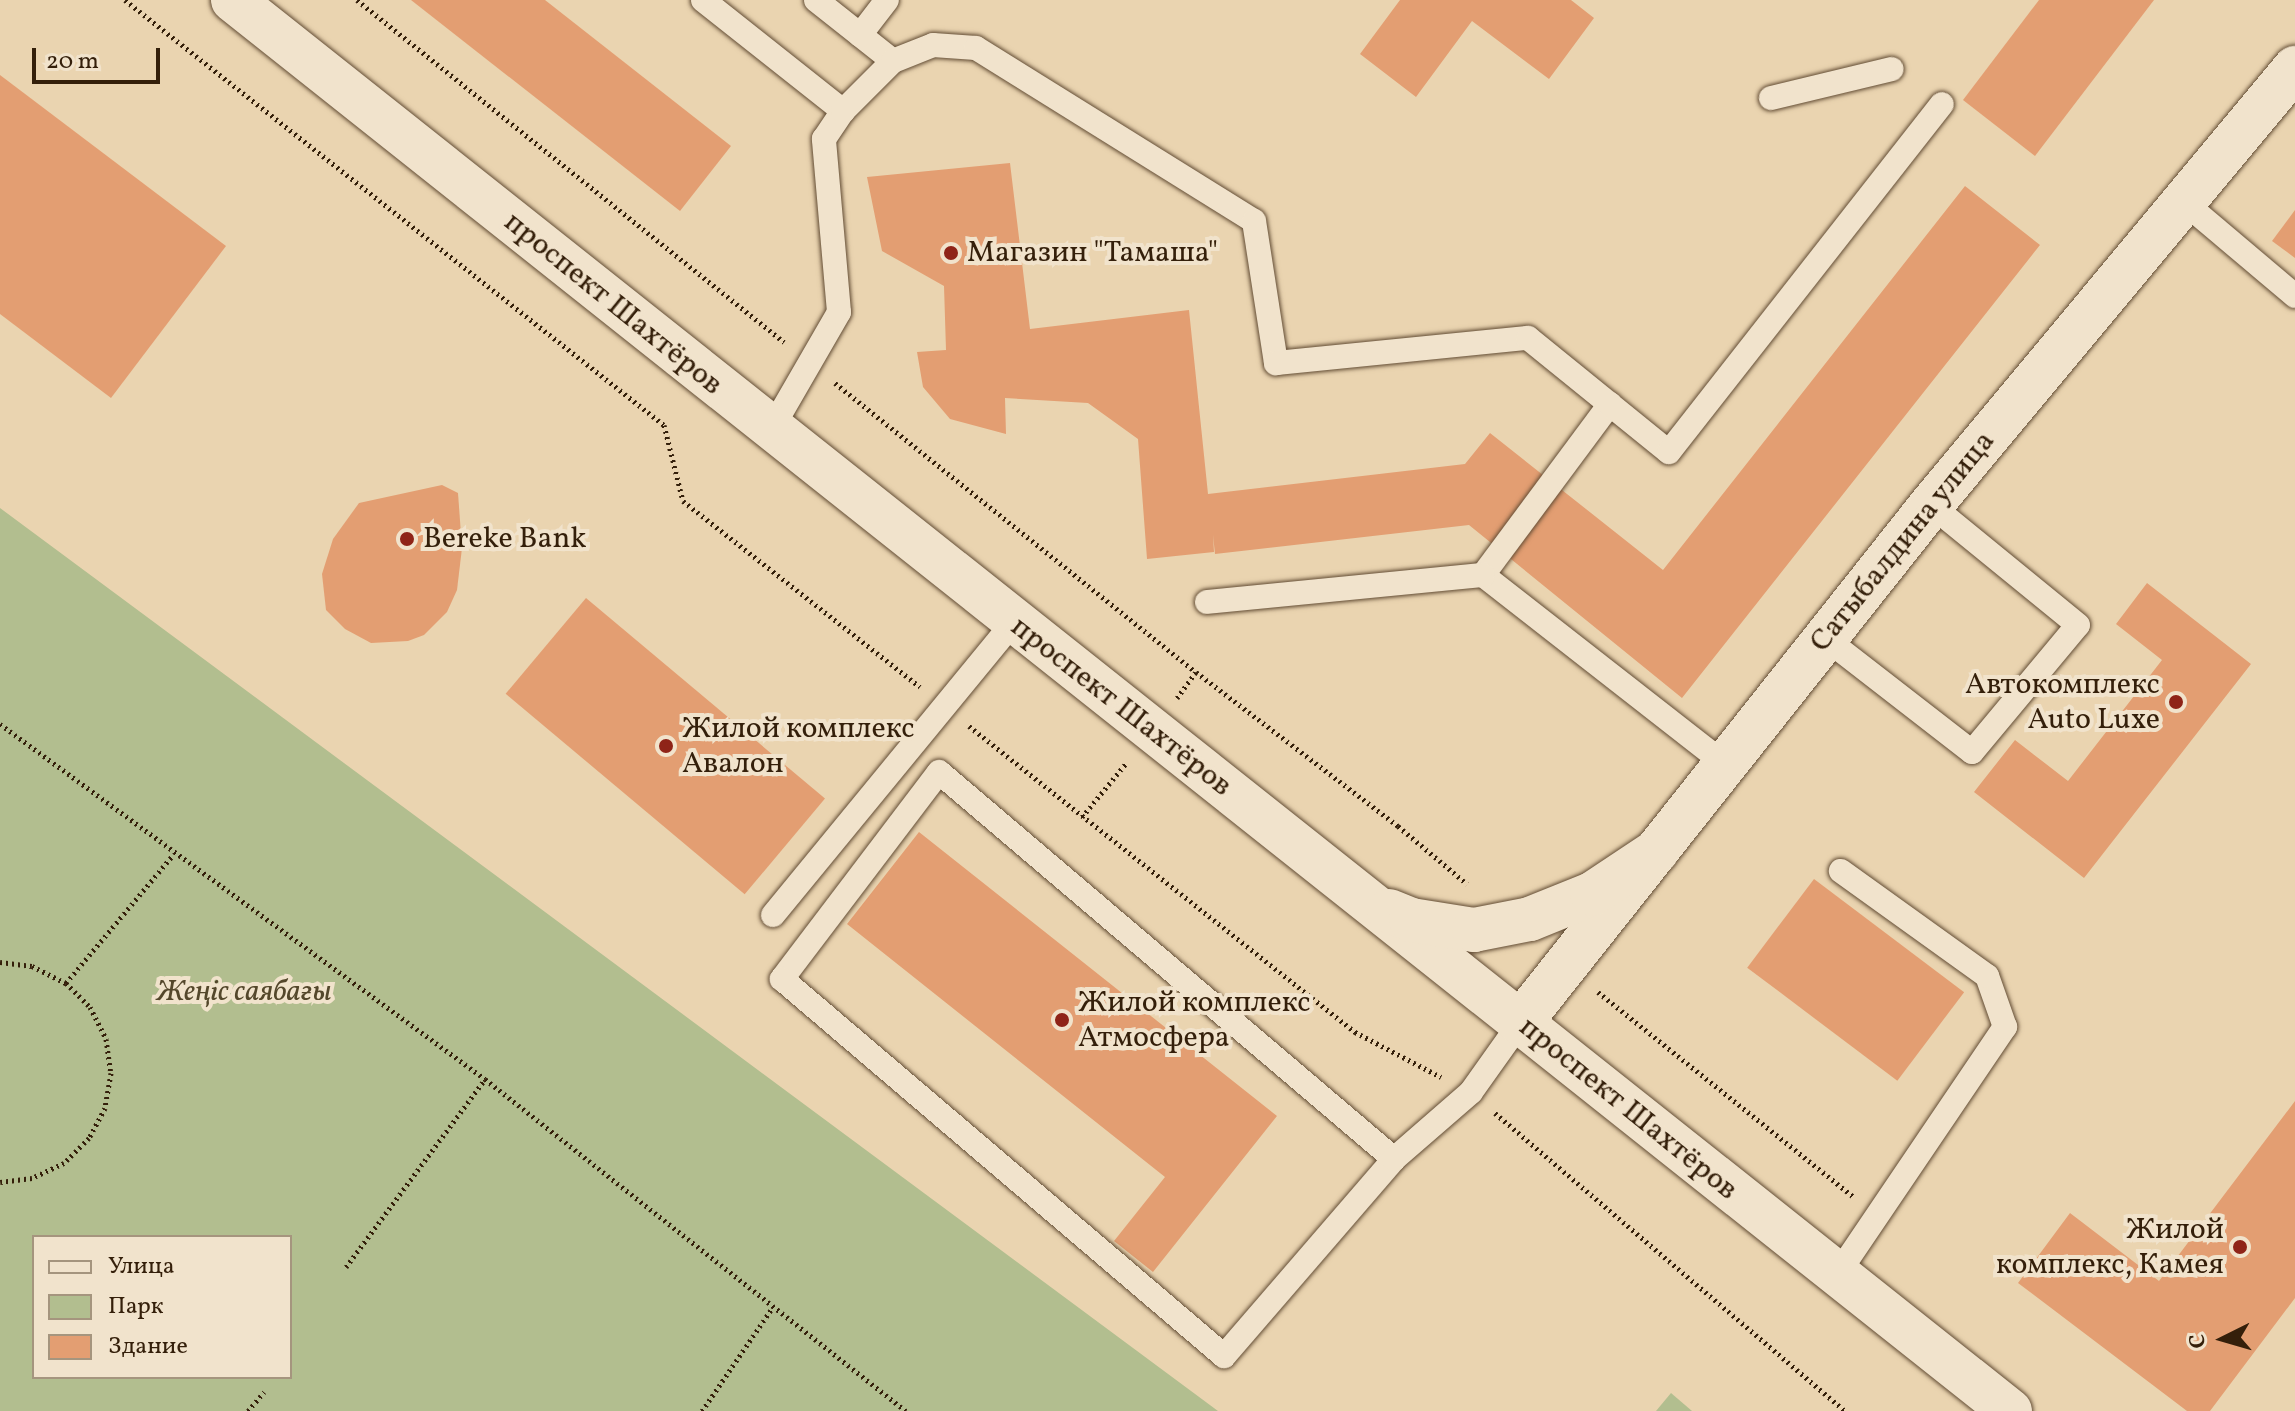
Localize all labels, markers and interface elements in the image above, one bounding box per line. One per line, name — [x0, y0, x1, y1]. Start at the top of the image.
scale bar — [36, 32, 164, 82]
text: 20 m — [46, 45, 99, 79]
street label: проспект Шахтёров — [496, 205, 730, 403]
place label: Магазин "Тамаша" — [967, 235, 1218, 271]
marker: Магазин "Тамаша" — [942, 244, 960, 262]
street label: Сатыбалдина улица — [1803, 424, 2003, 660]
place label: Bereke Bank — [423, 521, 587, 557]
marker: Bereke Bank — [398, 530, 416, 548]
street label: проспект Шахтёров — [1003, 609, 1239, 805]
place label: Автокомплекс Auto Luxe — [1965, 667, 2160, 738]
marker: Автокомплекс Auto Luxe — [2167, 693, 2185, 711]
place label: Жилой комплекс Авалон — [682, 711, 915, 782]
marker: Жилой комплекс Авалон — [657, 737, 675, 755]
park label: Жеңіс саябағы — [156, 974, 332, 1010]
place label: Жилой комплекс Атмосфера — [1078, 985, 1311, 1056]
street label: проспект Шахтёров — [1511, 1010, 1745, 1208]
marker: Жилой комплекс Атмосфера — [1053, 1011, 1071, 1029]
place label: Жилой комплекс, Камея — [1996, 1212, 2224, 1282]
legend — [32, 1235, 292, 1379]
marker: Жилой комплекс, Камея — [2231, 1238, 2249, 1256]
text: Улица — [108, 1250, 175, 1284]
text: Парк — [108, 1290, 164, 1324]
north arrow — [2183, 1299, 2263, 1379]
text: Здание — [108, 1330, 188, 1364]
text: С — [2183, 1333, 2215, 1350]

